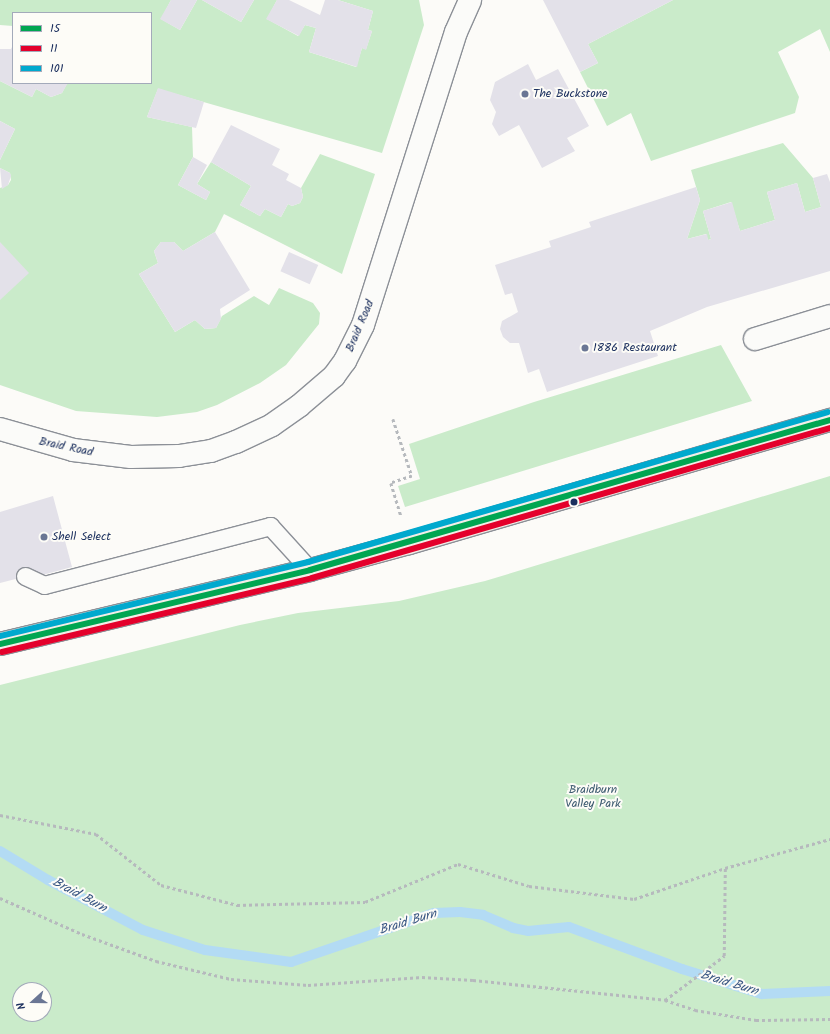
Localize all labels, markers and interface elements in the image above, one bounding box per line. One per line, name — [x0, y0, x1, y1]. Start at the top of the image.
legend — [12, 12, 152, 84]
text: 15 — [50, 19, 60, 38]
text: 11 — [50, 39, 58, 58]
text: 101 — [50, 59, 64, 78]
place label: The Buckstone — [533, 87, 607, 101]
marker: The Buckstone — [520, 89, 530, 99]
street label: Braid Road — [343, 298, 377, 354]
place label: 1886 Restaurant — [593, 341, 677, 355]
marker: 1886 Restaurant — [580, 343, 590, 353]
street label: Braid Road — [38, 434, 94, 460]
unlabelled marker — [569, 497, 579, 507]
place label: Shell Select — [52, 530, 111, 544]
marker: Shell Select — [39, 532, 49, 542]
park label: Braidburn Valley Park — [565, 783, 621, 811]
water label: Braid Burn — [49, 875, 109, 917]
water label: Braid Burn — [377, 907, 439, 939]
water label: Braid Burn — [698, 968, 760, 1000]
north arrow — [12, 982, 52, 1022]
text: N — [12, 999, 31, 1012]

